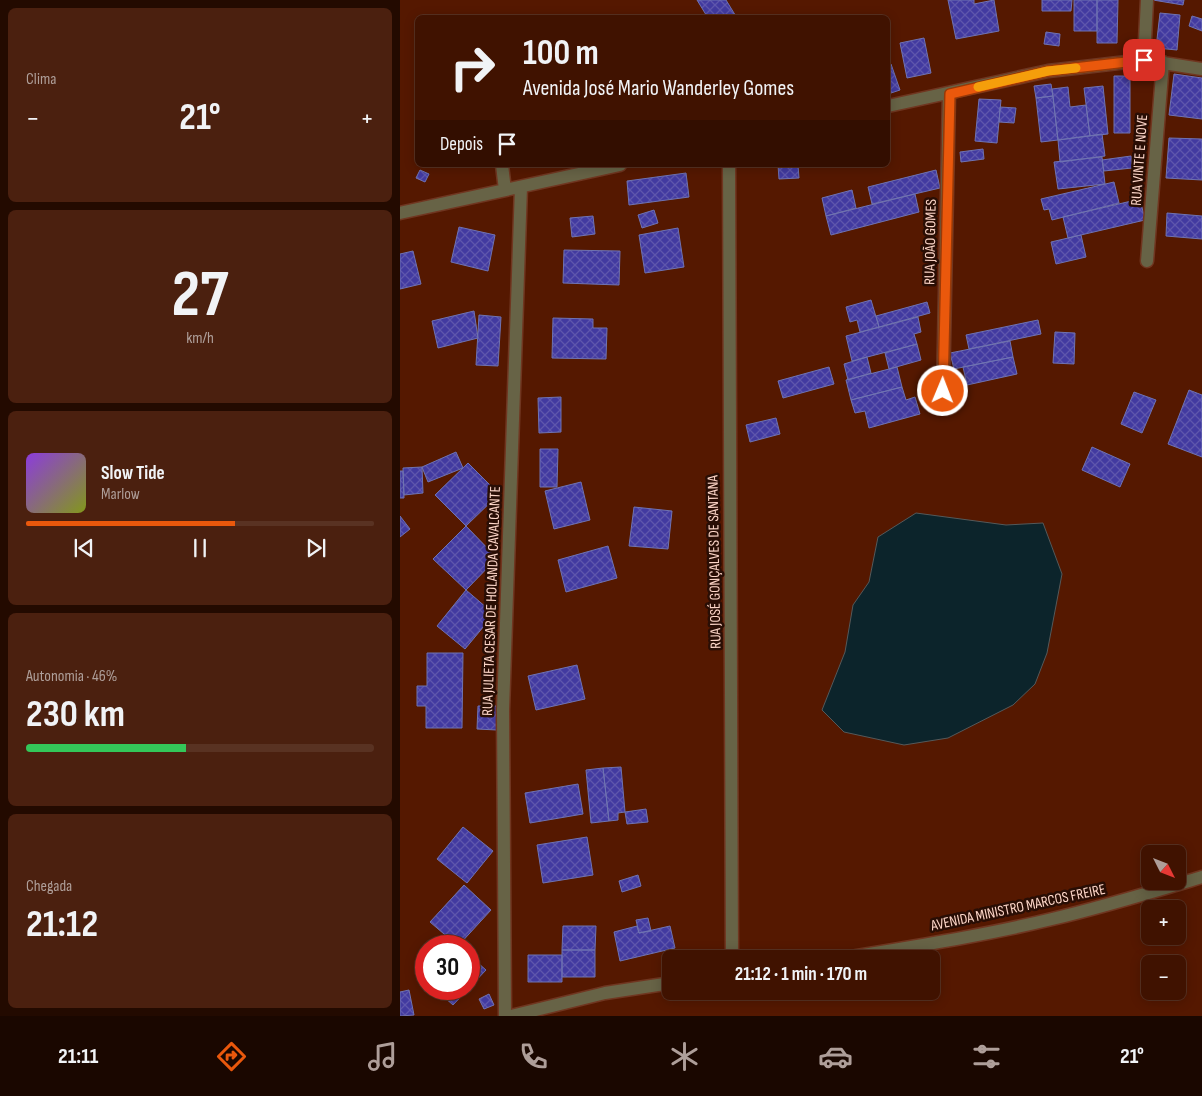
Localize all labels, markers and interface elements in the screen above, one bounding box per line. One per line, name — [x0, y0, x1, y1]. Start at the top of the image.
text: 100 m — [523, 32, 599, 75]
icon: right — [440, 35, 505, 100]
pin — [1123, 39, 1165, 81]
icon: arrive — [1130, 46, 1158, 74]
text: Clima — [26, 70, 56, 89]
text: Avenida José Mario Wanderley Gomes — [523, 75, 794, 102]
text: 21° — [179, 95, 221, 140]
text: − — [26, 102, 40, 135]
text: + — [360, 102, 374, 135]
street label: RUA VINTE E NOVE — [1127, 114, 1152, 206]
icon: arrive — [493, 130, 521, 158]
text: Depois — [440, 133, 483, 156]
street label: RUA JOÃO GOMES — [920, 199, 941, 285]
text: 27 — [172, 257, 228, 335]
text: km/h — [186, 329, 214, 348]
position arrow — [916, 364, 968, 416]
text: Slow Tide — [101, 462, 165, 485]
street label: RUA JOSÉ GONÇALVES DE SANTANA — [703, 475, 726, 649]
text: Marlow — [101, 485, 140, 504]
street label: RUA JULIETA CESAR DE HOLANDA CAVALCANTE — [478, 486, 505, 716]
icon: previous — [70, 534, 98, 562]
icon: pause — [186, 534, 214, 562]
icon: next — [302, 534, 330, 562]
text: Autonomia · 46% — [26, 667, 117, 686]
text: 230 km — [26, 692, 125, 737]
north arrow — [1141, 845, 1186, 890]
map controls — [1141, 845, 1186, 1000]
text: Chegada — [26, 877, 72, 896]
street label: AVENIDA MINISTRO MARCOS FREIRE — [928, 880, 1107, 935]
button: + — [1141, 900, 1186, 945]
text: 21:12 — [26, 902, 98, 947]
speed limit sign: 30 — [415, 935, 480, 1000]
button: − — [1141, 955, 1186, 1000]
text: 21:12 · 1 min · 170 m — [735, 963, 867, 986]
icon: directions — [214, 1039, 249, 1074]
icon: music — [365, 1039, 400, 1074]
icon: phone — [516, 1039, 551, 1074]
icon: climate — [667, 1039, 702, 1074]
icon: car — [818, 1039, 853, 1074]
icon: filters — [969, 1039, 1004, 1074]
text: 21:11 — [58, 1043, 98, 1070]
text: 21° — [1120, 1043, 1144, 1070]

